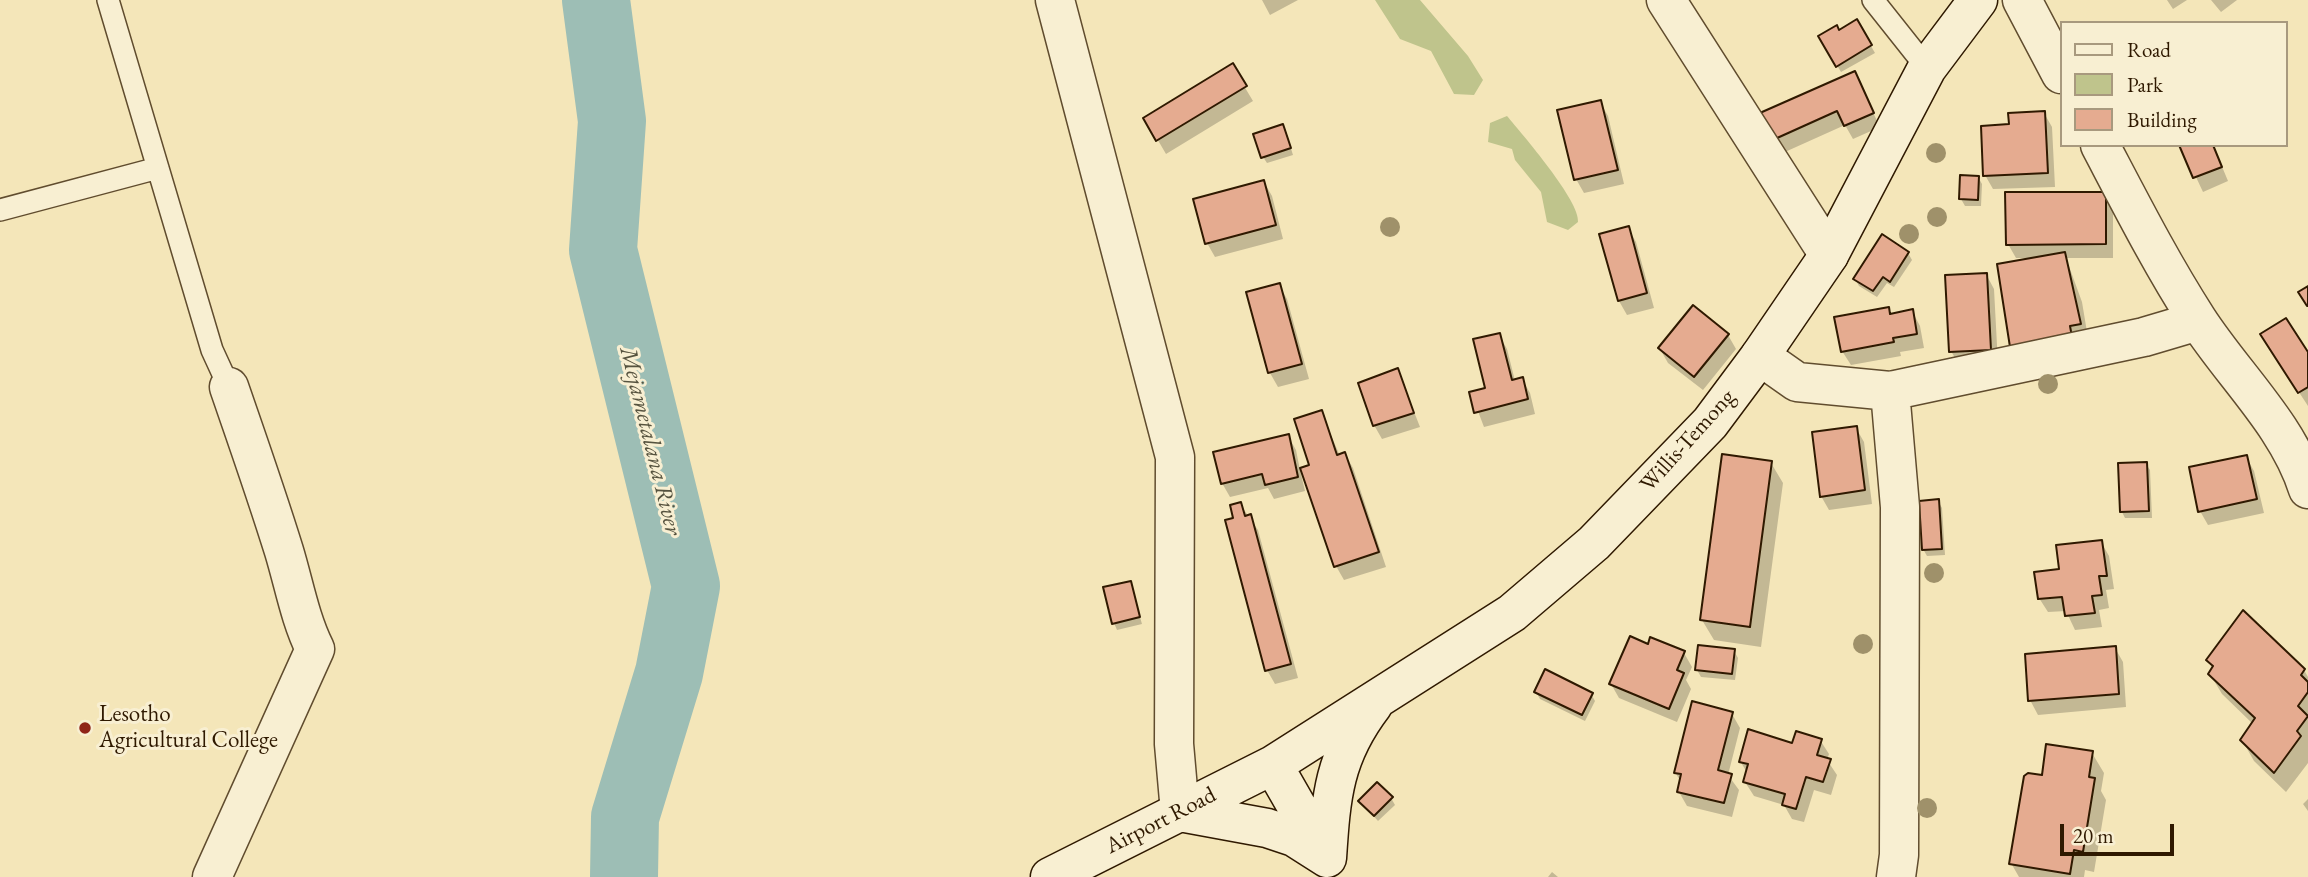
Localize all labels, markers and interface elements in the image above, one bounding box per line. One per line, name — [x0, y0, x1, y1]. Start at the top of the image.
legend — [2060, 21, 2287, 147]
text: Road — [2127, 36, 2171, 63]
text: Park — [2127, 71, 2163, 98]
text: Building — [2127, 106, 2197, 133]
water label: Mejametalana River — [613, 344, 687, 538]
street label: Willis-Temong — [1635, 384, 1741, 498]
place label: Lesotho Agricultural College — [99, 701, 278, 755]
marker: Lesotho Agricultural College — [77, 720, 93, 736]
street label: Airport Road — [1101, 781, 1221, 861]
scale bar — [2063, 810, 2177, 854]
text: 20 m — [2073, 822, 2114, 849]

